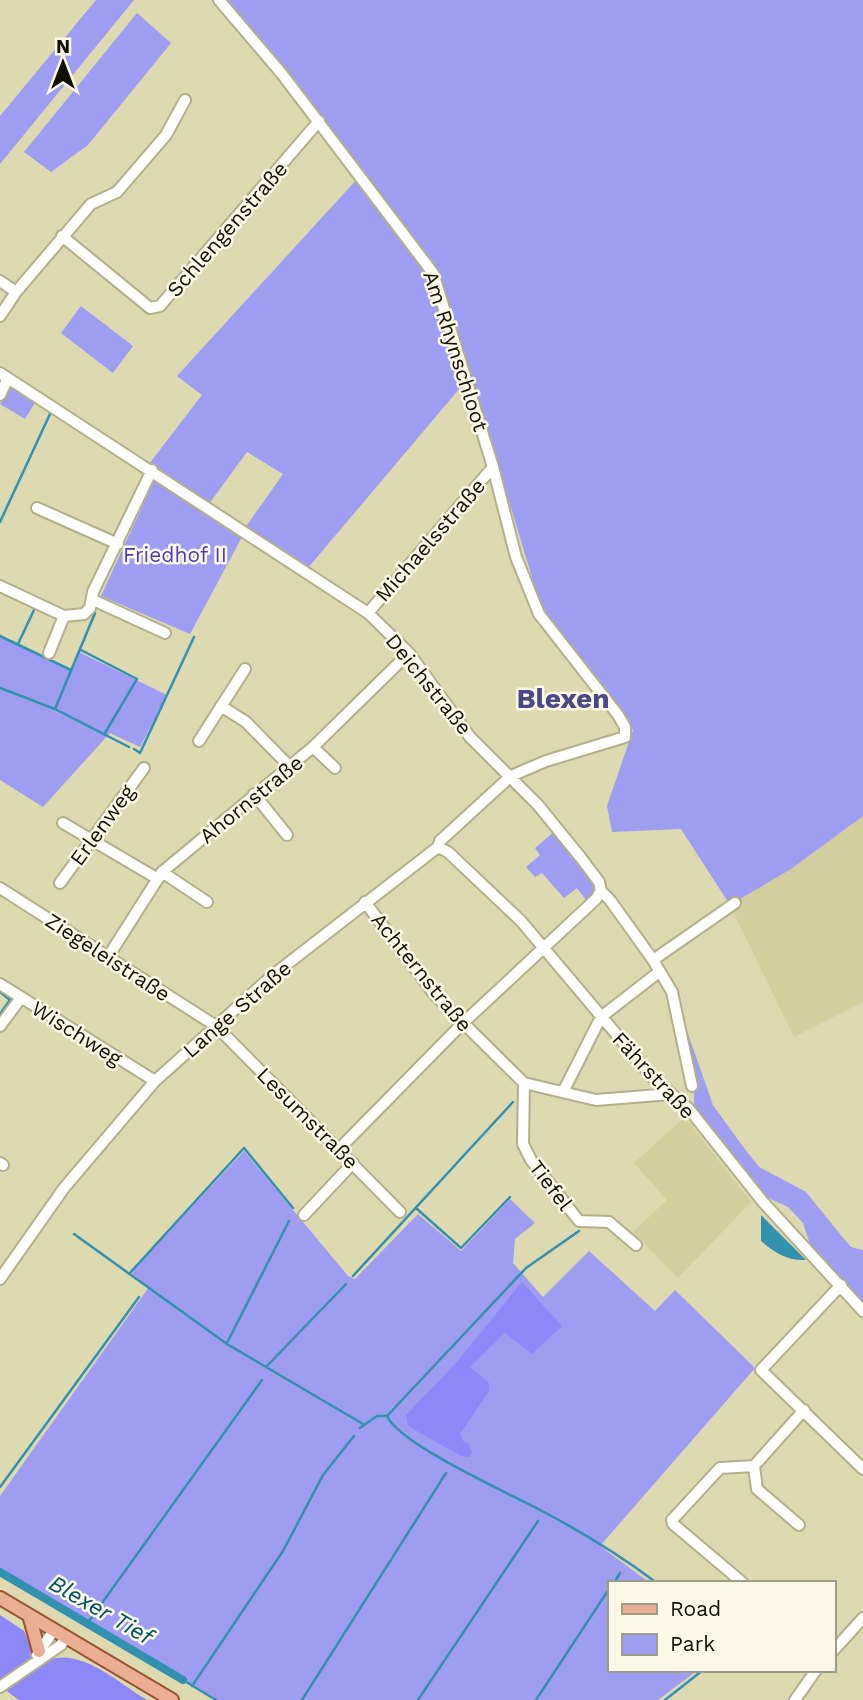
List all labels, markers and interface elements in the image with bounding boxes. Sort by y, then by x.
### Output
north arrow [28,28,98,98]
text: N [56,35,70,58]
street label: Schlengenstraße [161,156,293,302]
street label: Am Rhynschloot [418,267,494,435]
street label: Michaelsstraße [370,473,490,607]
park label: Friedhof II [123,542,227,567]
street label: Deichstraße [381,628,477,740]
district label: Blexen [516,682,610,715]
street label: Ahornstraße [194,750,308,848]
street label: Erlenweg [64,779,140,870]
street label: Ziegeleistraße [41,907,175,1007]
street label: Achternstraße [366,907,478,1037]
street label: Lange Straße [178,955,296,1063]
street label: Wischweg [27,995,128,1071]
street label: Fährstraße [607,1026,701,1124]
street label: Lesumstraße [252,1062,364,1174]
street label: Tiefel [524,1155,578,1216]
water label: Blexer Tief [44,1569,160,1652]
legend [608,1581,835,1672]
text: Road [670,1596,721,1621]
text: Park [670,1631,715,1656]

